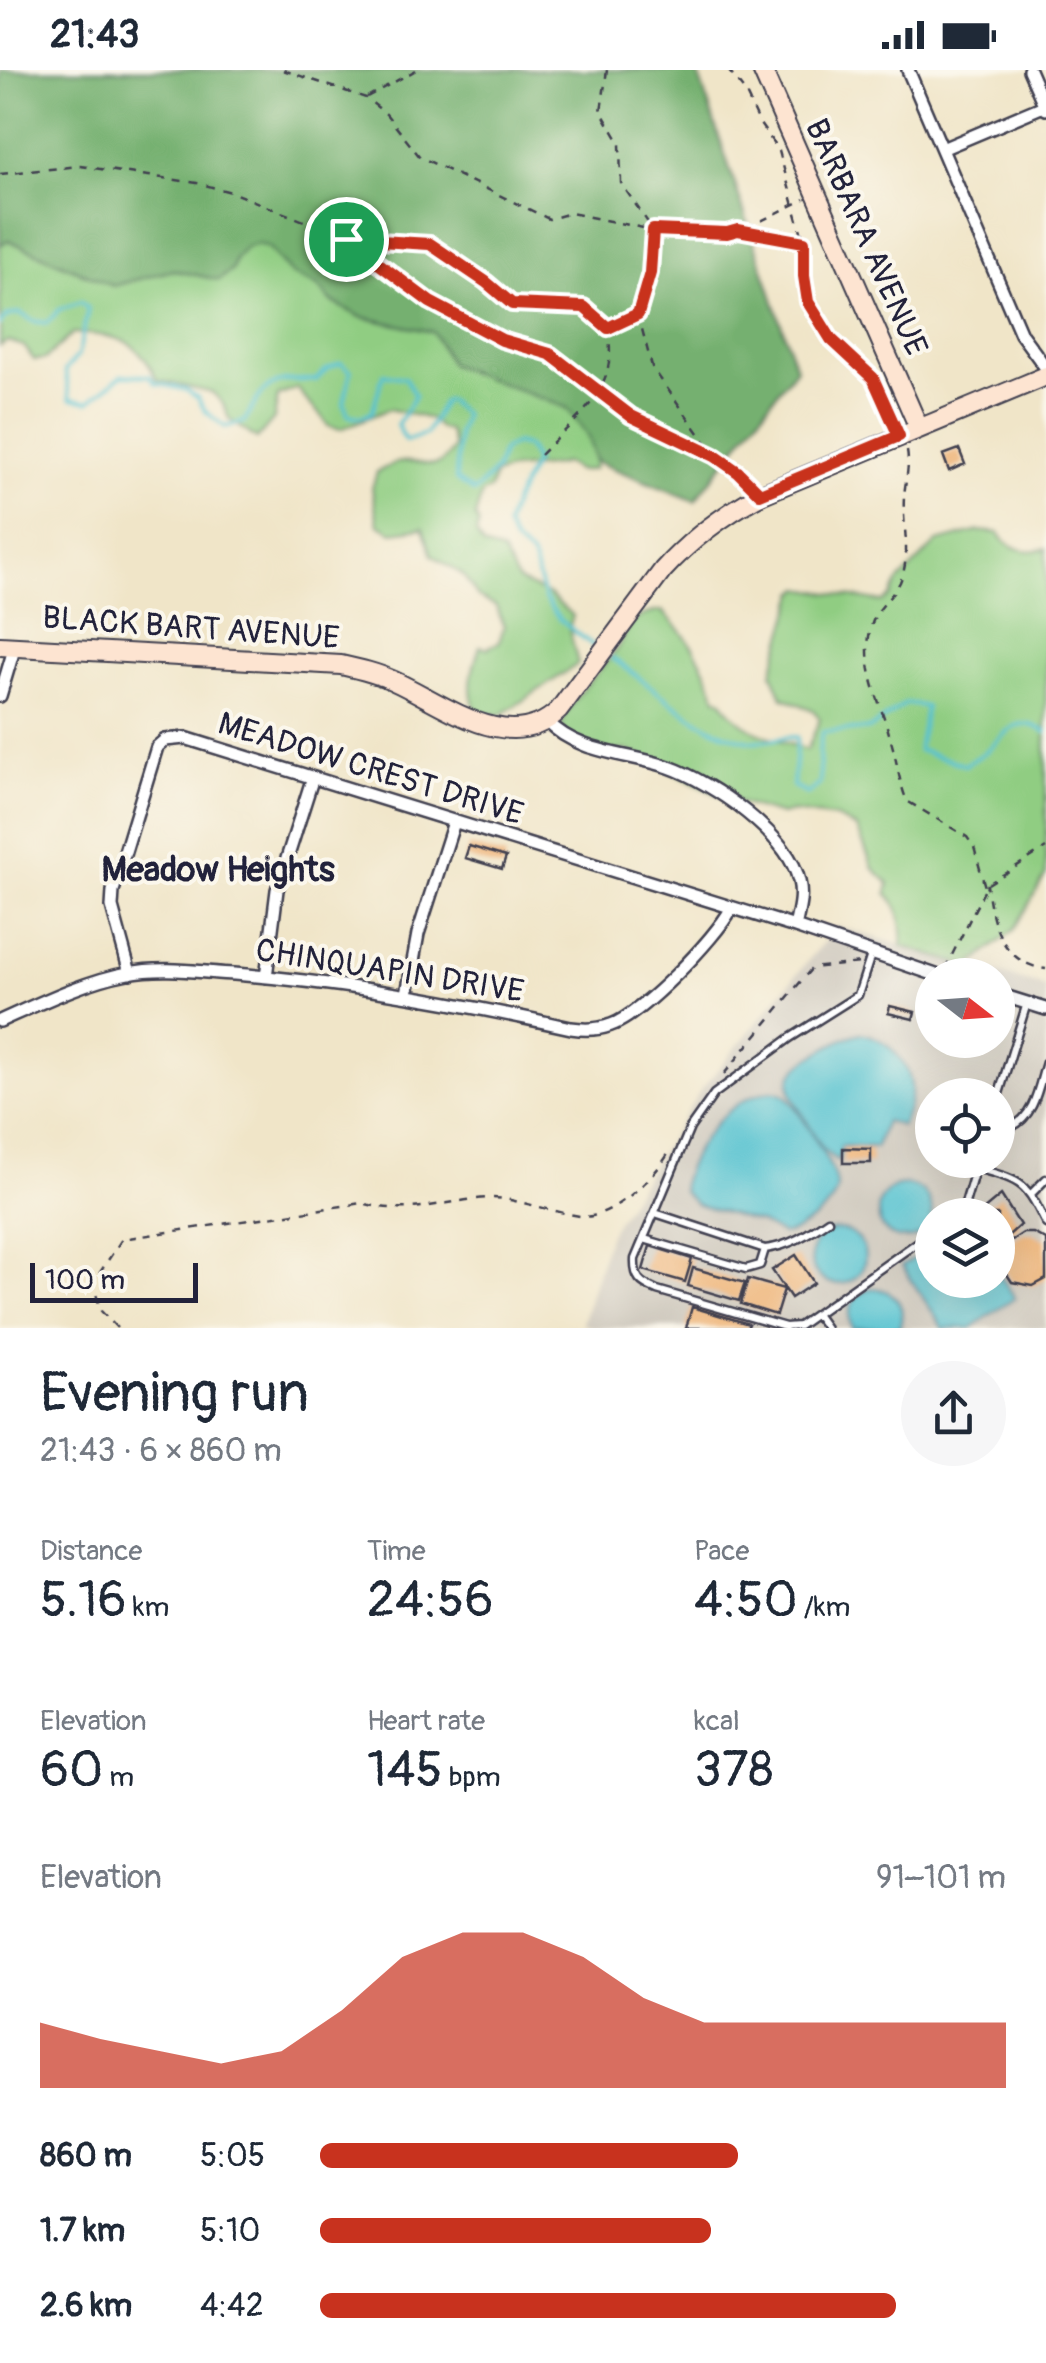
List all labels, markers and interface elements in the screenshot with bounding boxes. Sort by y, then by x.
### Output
text: 21:43 [50,11,140,59]
street label: BARBARA AVENUE [796,113,936,362]
pin [304,197,389,282]
icon: arrive [319,212,374,267]
street label: BLACK BART AVENUE [41,598,341,658]
street label: MEADOW CREST DRIVE [213,704,528,834]
district label: Meadow Heights [101,848,335,892]
street label: CHINQUAPIN DRIVE [253,930,527,1012]
north arrow [915,958,1015,1058]
map controls [915,958,1015,1298]
button: locate [915,1078,1015,1178]
button: layers [915,1198,1015,1298]
scale bar [30,1258,198,1302]
text: 100 m [45,1263,125,1298]
text: Evening run [40,1359,309,1428]
button: share [901,1361,1006,1466]
text: 21:43 · 6 × 860 m [40,1431,282,1471]
text: Distance [40,1534,142,1569]
text: Time [367,1534,426,1569]
text: Pace [694,1534,749,1569]
text: 5.16 [40,1569,127,1632]
text: 24:56 [367,1569,494,1632]
text: 4:50 [694,1569,798,1632]
text: km [127,1590,169,1625]
text: /km [798,1590,850,1625]
text: Elevation [40,1704,147,1739]
text: Heart rate [367,1704,485,1739]
text: kcal [694,1704,740,1739]
text: 60 [40,1739,103,1802]
text: 145 [367,1739,443,1802]
text: 378 [694,1739,774,1802]
text: m [103,1760,134,1795]
text: bpm [443,1760,501,1795]
text: Elevation [40,1858,162,1898]
text: 91–101 m [876,1858,1006,1898]
text: 860 m [40,2136,132,2176]
text: 5:05 [200,2136,265,2176]
text: 1.7 km [40,2211,125,2251]
text: 5:10 [200,2211,260,2251]
text: 2.6 km [40,2286,132,2326]
text: 4:42 [200,2286,264,2326]

